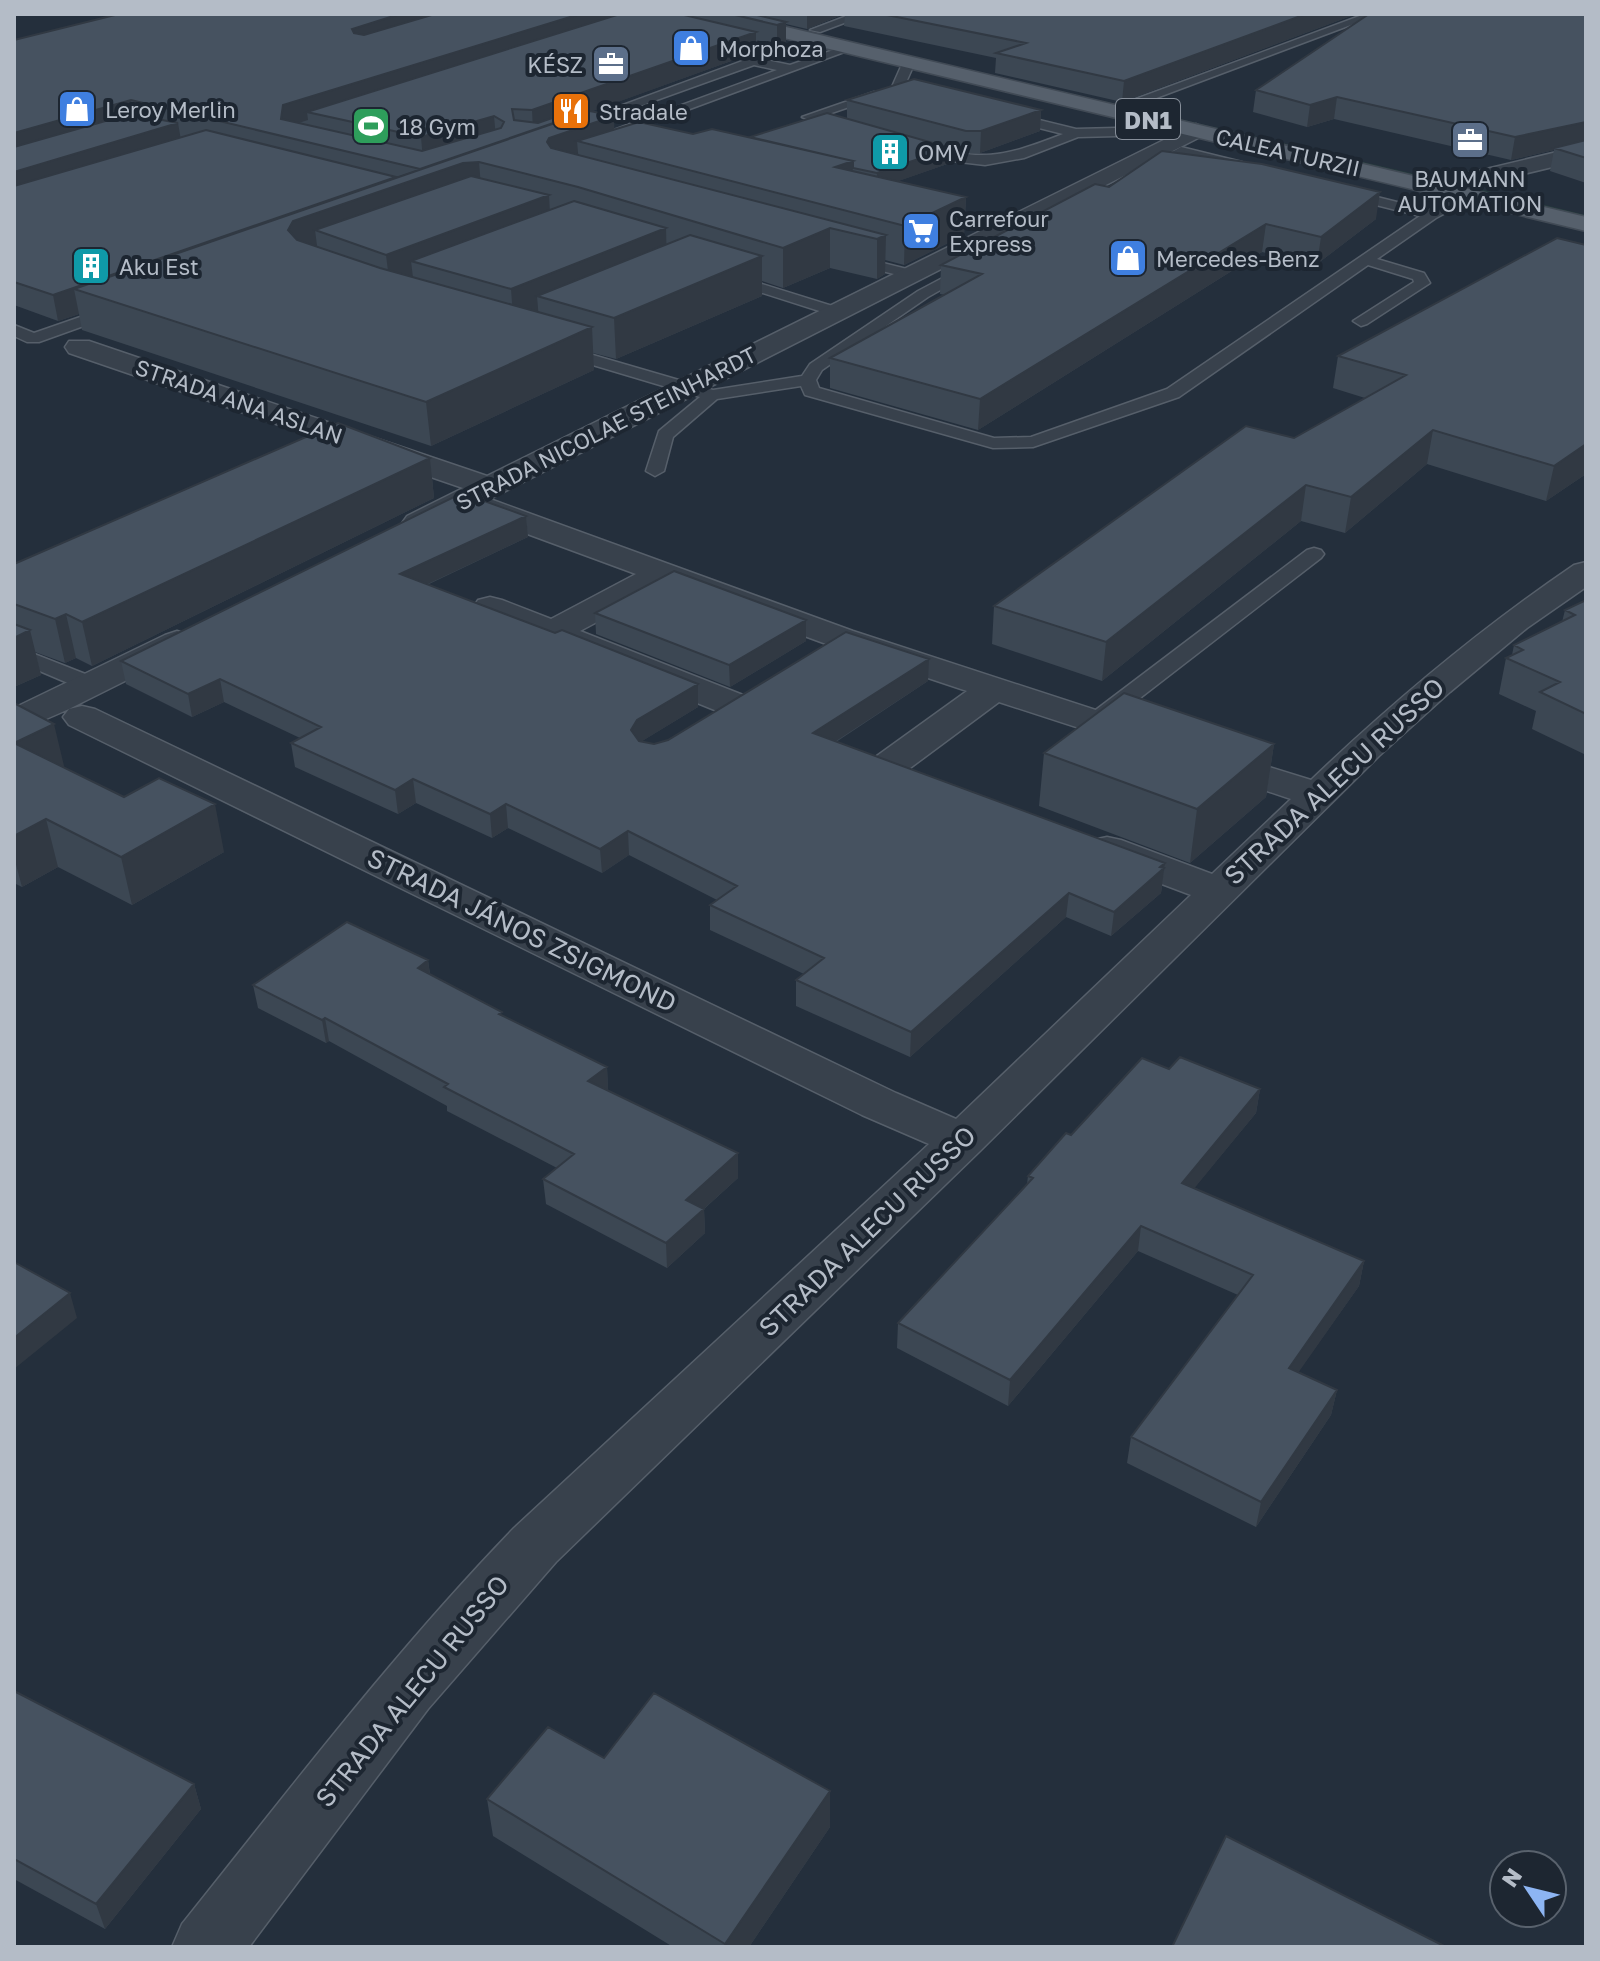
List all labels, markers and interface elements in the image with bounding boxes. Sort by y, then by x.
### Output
shop icon: Morphoza [670,27,712,69]
place label: Morphoza [719,35,824,62]
office icon: KÉSZ [590,43,632,85]
place label: KÉSZ [527,51,583,78]
shop icon: Leroy Merlin [56,88,98,130]
restaurant icon: Stradale [550,90,592,132]
place label: Leroy Merlin [105,96,236,123]
place label: Stradale [599,98,688,125]
road number: DN1 [1116,99,1180,139]
sports icon: 18 Gym [350,105,392,147]
place label: 18 Gym [399,113,476,140]
office icon: BAUMANN AUTOMATION [1449,119,1491,161]
street label: CALEA TURZII [1213,122,1363,182]
building icon: OMV [869,131,911,173]
place label: OMV [918,139,968,166]
place label: BAUMANN AUTOMATION [1397,165,1543,217]
place label: Carrefour Express [949,205,1049,257]
supermarket icon: Carrefour Express [900,210,942,252]
shop icon: Mercedes-Benz [1107,237,1149,279]
building icon: Aku Est [70,245,112,287]
place label: Mercedes-Benz [1156,245,1319,272]
place label: Aku Est [119,253,199,280]
street label: STRADA NICOLAE STEINHARDT [451,340,761,516]
street label: STRADA ANA ASLAN [132,353,346,449]
street label: STRADA ALECU RUSSO [1218,671,1450,891]
street label: STRADA JÁNOS ZSIGMOND [362,842,682,1018]
street label: STRADA ALECU RUSSO [752,1119,982,1343]
street label: STRADA ALECU RUSSO [309,1569,515,1813]
north arrow [1488,1849,1568,1929]
text: N [1495,1863,1527,1892]

